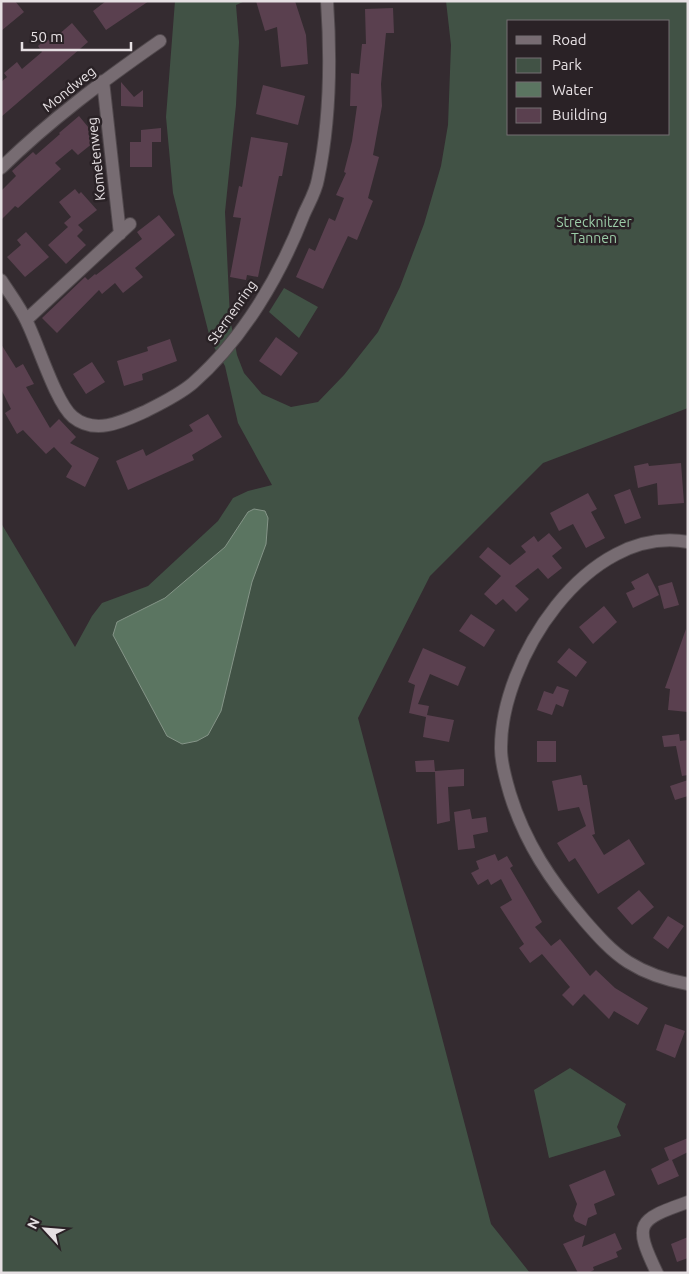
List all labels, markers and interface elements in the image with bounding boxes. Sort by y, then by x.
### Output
scale bar [22,20,131,52]
legend [507,20,669,135]
text: 50 m [30,28,63,45]
text: Road [552,31,587,48]
text: Park [552,56,582,73]
street label: Mondweg [39,63,99,115]
text: Water [552,81,593,98]
text: Building [552,106,607,123]
street label: Kometenweg [84,116,108,202]
park label: Strecknitzer Tannen [556,214,633,246]
street label: Sternenring [204,277,260,347]
north arrow [20,1204,70,1254]
text: N [24,1215,43,1232]

